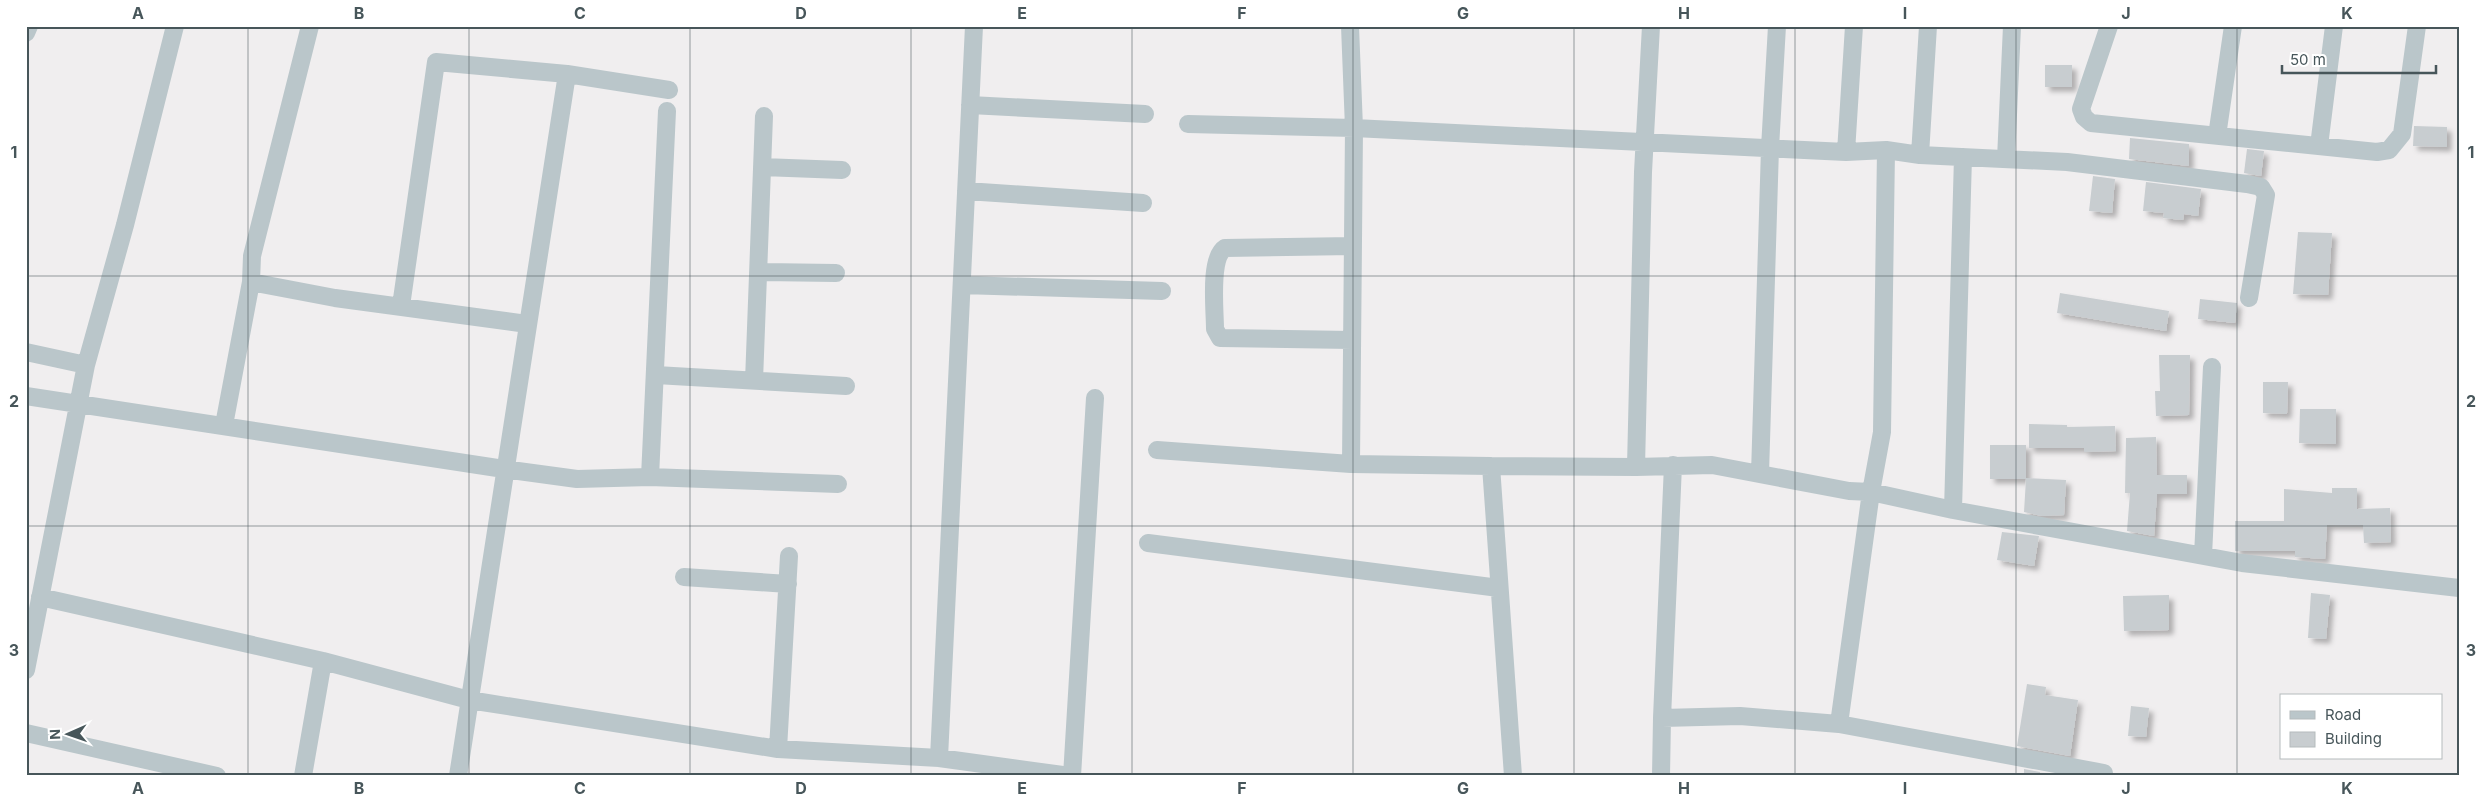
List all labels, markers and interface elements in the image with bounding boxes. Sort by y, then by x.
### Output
text: A [132,3,144,23]
text: B [354,3,364,23]
text: C [574,3,586,23]
text: D [795,3,807,23]
text: E [1017,3,1027,23]
text: F [1237,3,1247,23]
text: G [1457,3,1469,23]
text: H [1678,3,1690,23]
text: I [1903,3,1907,23]
text: J [2121,3,2131,23]
text: K [2341,3,2353,23]
scale bar [2282,42,2436,74]
text: 50 m [2290,50,2326,69]
text: 1 [11,142,17,162]
text: 1 [2468,142,2474,162]
text: 2 [9,391,19,411]
text: 2 [2466,391,2476,411]
text: 3 [9,640,19,660]
text: 3 [2466,640,2476,660]
legend [2280,694,2442,760]
text: Road [2325,705,2361,724]
north arrow [42,710,92,760]
text: N [46,729,63,740]
text: Building [2325,729,2382,748]
text: A [132,778,144,798]
text: B [354,778,364,798]
text: C [574,778,586,798]
text: D [795,778,807,798]
text: E [1017,778,1027,798]
text: F [1237,778,1247,798]
text: G [1457,778,1469,798]
text: H [1678,778,1690,798]
text: I [1903,778,1907,798]
text: J [2121,778,2131,798]
text: K [2341,778,2353,798]

